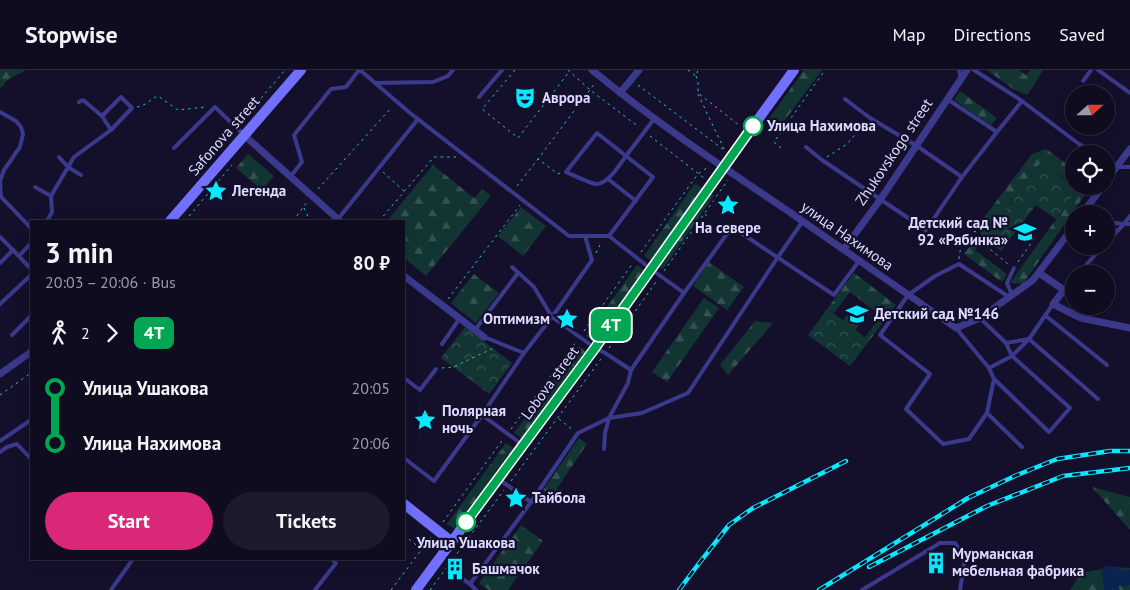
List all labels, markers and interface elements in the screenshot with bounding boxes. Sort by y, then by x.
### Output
text: Stopwise [25,19,118,50]
text: Map [893,23,925,46]
text: Directions [953,23,1031,46]
text: Saved [1059,23,1105,46]
theatre icon: Аврора [512,85,538,111]
north arrow [1065,85,1115,135]
map controls [1065,85,1115,315]
place label: Аврора [542,88,590,107]
street label: Safonova street [184,92,263,179]
street label: Zhukovskogo street [851,95,936,209]
marker: Улица Нахимова [743,116,763,136]
place label: Улица Нахимова [766,116,876,135]
button: locate [1065,145,1115,195]
place icon: Легенда [203,178,229,204]
place label: Легенда [231,181,286,200]
place icon: На севере [715,192,741,218]
street label: улица Нахимова [797,197,897,274]
button: + [1065,205,1115,255]
place label: Детский сад № 92 «Рябинка» [908,213,1008,249]
place label: На севере [695,218,761,237]
school or university icon: Детский сад № 92 «Рябинка» [1012,219,1038,245]
text: 3 min [45,234,113,271]
text: 80 ₽ [353,251,390,275]
button: − [1065,265,1115,315]
text: 20:03 – 20:06 · Bus [45,272,176,292]
school or university icon: Детский сад №146 [844,301,870,327]
place label: Детский сад №146 [874,304,999,323]
place icon: Оптимизм [554,306,580,332]
place label: Оптимизм [483,309,550,328]
line badge: 4Т [588,309,634,341]
text: 4Т [601,313,621,336]
icon: walk [45,319,73,347]
icon: forward [98,319,126,347]
text: 4Т [144,321,164,344]
text: 2 [81,323,90,343]
street label: Lobova street [517,342,583,423]
text: Улица Ушакова [83,376,209,400]
text: 20:05 [352,378,390,398]
place label: Полярная ночь [442,401,506,437]
place icon: Полярная ночь [412,407,438,433]
text: Улица Нахимова [83,431,221,455]
text: 20:06 [352,433,390,453]
place icon: Тайбола [503,485,529,511]
place label: Тайбола [532,488,586,507]
button: Start [45,492,213,550]
button: Tickets [223,492,390,550]
marker: Улица Ушакова [456,512,476,532]
place label: Улица Ушакова [415,533,516,552]
place label: Мурманская мебельная фабрика [952,544,1084,580]
building icon: Мурманская мебельная фабрика [923,550,949,576]
building icon: Башмачок [442,556,468,582]
place label: Башмачок [472,559,540,578]

